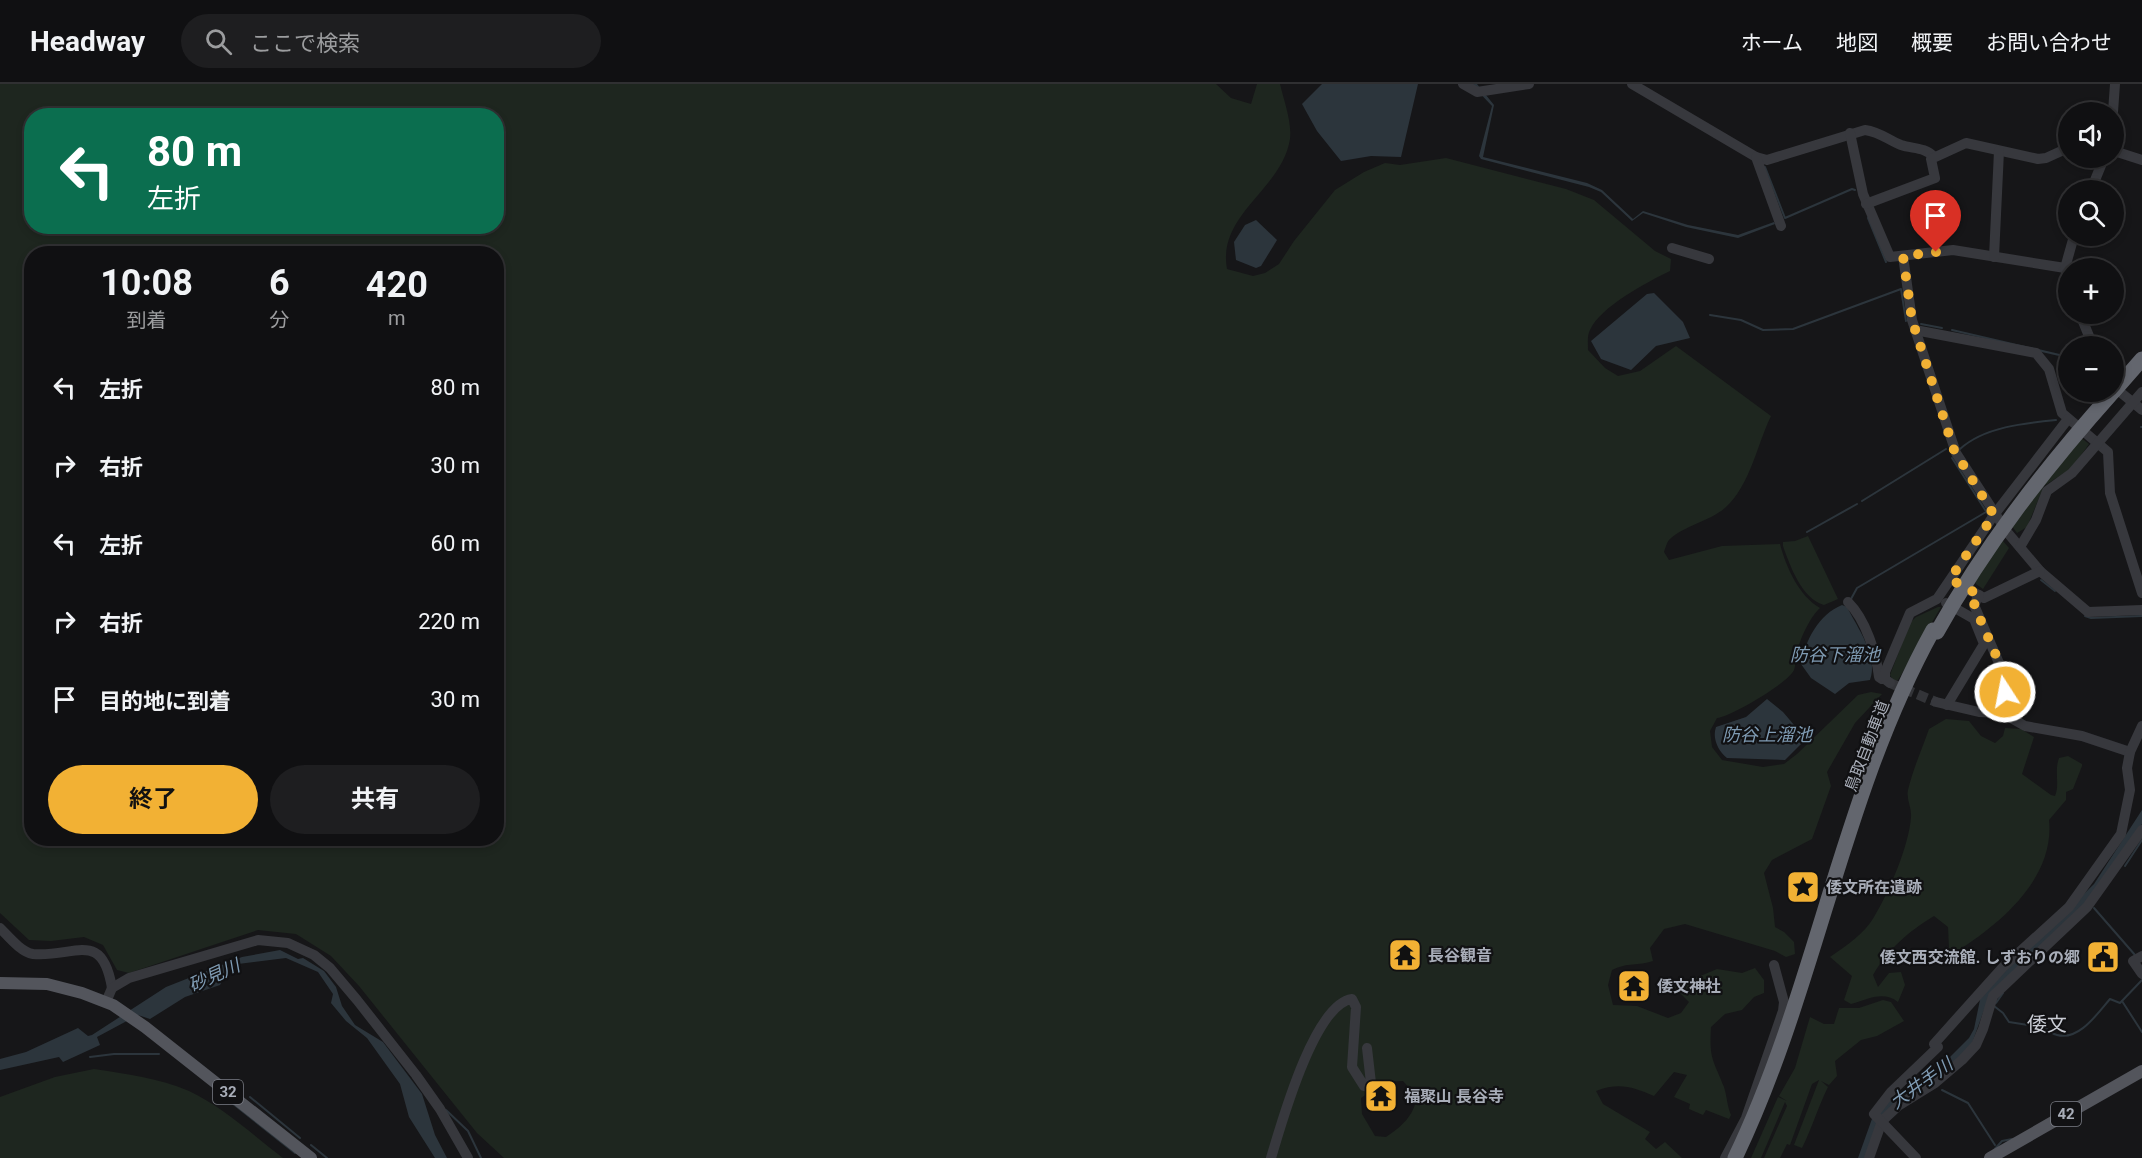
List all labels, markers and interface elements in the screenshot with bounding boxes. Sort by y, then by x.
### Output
search box [181,14,601,68]
text: Headway [30,25,145,58]
icon: search [202,25,235,58]
text: ここで検索 [250,31,360,56]
text: ホーム [1741,31,1803,55]
text: 地図 [1836,31,1878,55]
text: 概要 [1911,31,1953,55]
text: お問い合わせ [1986,31,2112,55]
map controls [2058,102,2124,402]
button: sound [2058,102,2124,168]
text: 80 m [147,127,242,176]
icon: left [48,132,126,210]
button: search [2058,180,2124,246]
text: 左折 [147,183,201,215]
pin [1910,190,1961,252]
icon: arrive [1919,199,1952,232]
button: + [2058,258,2124,324]
text: 10:08 [100,262,193,304]
text: 6 [269,262,290,304]
text: 420 [366,264,428,306]
text: m [388,306,406,330]
text: 到着 [127,308,167,332]
text: 分 [269,308,289,332]
button: − [2058,336,2124,402]
icon: left [48,371,81,404]
text: 80 m [431,375,480,400]
text: 左折 [99,377,143,402]
icon: right [48,449,81,482]
text: 30 m [431,453,480,478]
text: 右折 [99,455,143,480]
icon: left [48,527,81,560]
text: 60 m [431,531,480,556]
text: 左折 [99,533,143,558]
icon: right [48,605,81,638]
text: 220 m [418,609,480,634]
text: 右折 [99,611,143,636]
water label: 防谷下溜池 [1790,644,1882,665]
position arrow [1973,660,2037,724]
icon: arrive [48,683,81,716]
text: 30 m [431,687,480,712]
text: 目的地に到着 [99,689,231,714]
street label: 鳥取自動車道 [1841,698,1893,794]
water label: 防谷上溜池 [1722,724,1814,745]
button: 終了 [48,765,258,834]
button: 共有 [270,765,480,834]
place icon: 倭文所在遺跡 [1785,869,1821,905]
place label: 倭文所在遺跡 [1826,878,1922,897]
temple icon: 長谷観音 [1387,937,1423,973]
public building icon: 倭文西交流館. しずおりの郷 [2085,939,2121,975]
place label: 長谷観音 [1428,946,1492,965]
place label: 倭文西交流館. しずおりの郷 [1880,948,2080,967]
water label: 砂見川 [185,954,245,996]
temple icon: 倭文神社 [1616,968,1652,1004]
place label: 倭文神社 [1657,977,1721,996]
district label: 倭文 [2027,1012,2067,1036]
water label: 大井手川 [1886,1052,1958,1113]
temple icon: 福聚山 長谷寺 [1363,1078,1399,1114]
road number: 32 [213,1080,243,1104]
place label: 福聚山 長谷寺 [1404,1087,1504,1106]
road number: 42 [2051,1102,2081,1126]

